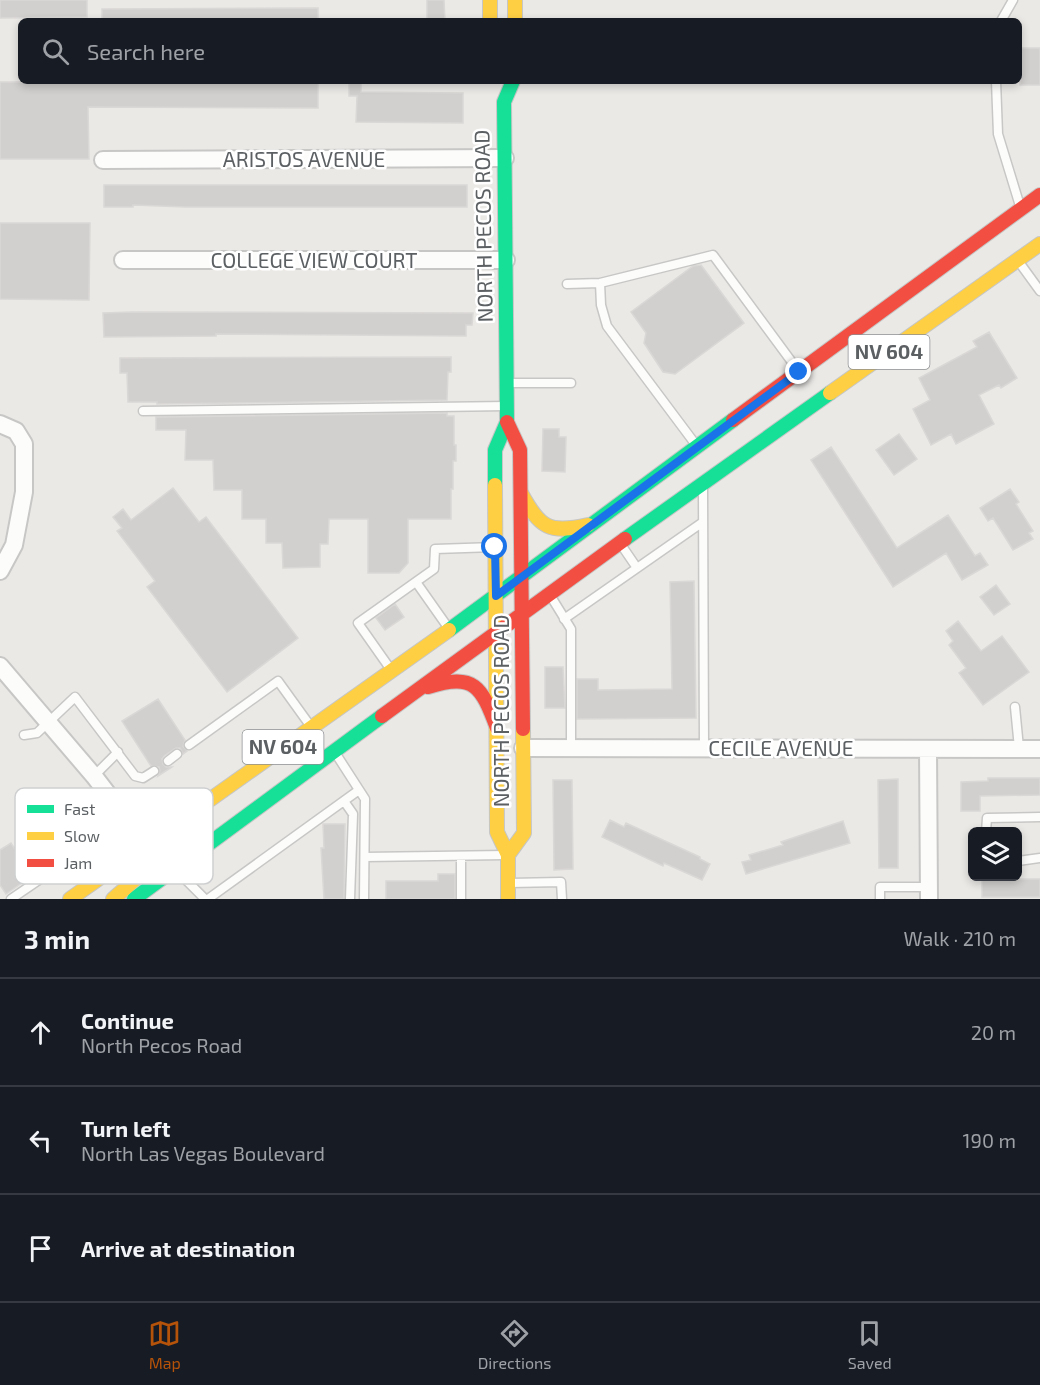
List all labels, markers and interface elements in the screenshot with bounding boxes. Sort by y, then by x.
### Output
search box [18,18,1022,84]
icon: search [39,35,72,68]
text: Search here [87,38,205,64]
street label: NORTH PECOS ROAD [468,129,497,323]
street label: ARISTOS AVENUE [223,146,385,171]
street label: COLLEGE VIEW COURT [210,247,418,272]
road number: NV 604 [848,335,930,369]
route end [785,358,811,384]
route start [481,533,507,559]
street label: NORTH PECOS ROAD [488,615,513,807]
road number: NV 604 [242,730,324,764]
street label: CECILE AVENUE [708,735,854,760]
legend [15,788,213,884]
text: Fast [64,799,95,818]
text: Slow [64,826,100,845]
map controls [968,827,1022,881]
button: layers [968,827,1022,881]
text: Jam [64,853,92,872]
text: 3 min [24,923,90,954]
text: Walk · 210 m [904,926,1016,950]
text: Continue [81,1007,174,1033]
icon: ahead [24,1016,57,1049]
text: 20 m [971,1020,1016,1044]
text: North Pecos Road [81,1033,242,1057]
text: Turn left [81,1115,170,1141]
icon: left [24,1124,57,1157]
text: 190 m [963,1128,1016,1152]
text: North Las Vegas Boulevard [81,1141,325,1165]
icon: arrive [24,1232,57,1265]
text: Arrive at destination [81,1235,295,1261]
tab: Map [148,1317,181,1372]
tab: Directions [478,1317,551,1372]
tab: Saved [848,1317,892,1372]

